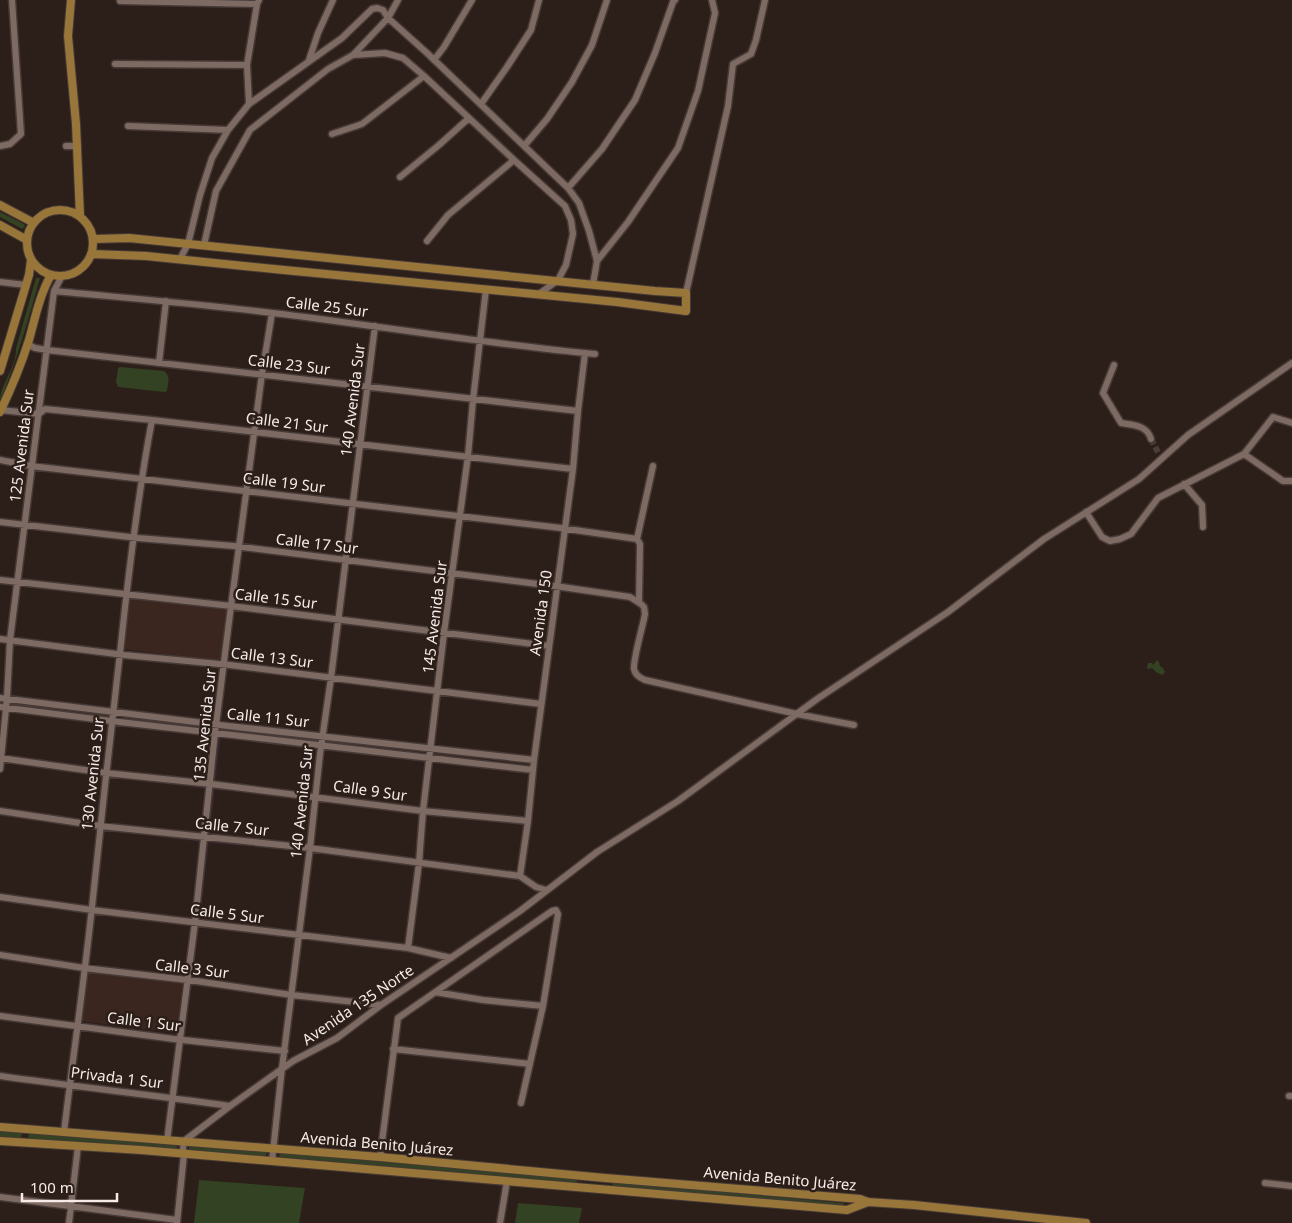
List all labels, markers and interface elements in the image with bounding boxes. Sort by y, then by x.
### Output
street label: Calle 25 Sur [285,291,369,321]
street label: 140 Avenida Sur [335,342,369,458]
street label: Calle 23 Sur [247,349,331,379]
street label: 125 Avenida Sur [4,388,38,504]
street label: Calle 21 Sur [245,407,329,437]
street label: Calle 19 Sur [242,467,326,497]
street label: Calle 17 Sur [275,528,359,558]
street label: 145 Avenida Sur [417,559,451,675]
street label: Avenida 150 [524,569,556,657]
street label: Calle 15 Sur [234,583,318,613]
street label: Calle 13 Sur [230,642,314,672]
street label: 135 Avenida Sur [188,667,220,782]
street label: Calle 11 Sur [226,703,310,731]
street label: 130 Avenida Sur [76,716,108,831]
street label: 140 Avenida Sur [285,744,317,859]
street label: Calle 9 Sur [332,775,408,805]
street label: Calle 7 Sur [194,812,270,840]
street label: Calle 5 Sur [189,899,265,927]
street label: Calle 3 Sur [154,954,230,982]
street label: Avenida 135 Norte [298,959,417,1049]
street label: Calle 1 Sur [106,1007,182,1035]
street label: Privada 1 Sur [70,1061,164,1093]
street label: Avenida Benito Juárez [300,1126,454,1160]
street label: Avenida Benito Juárez [703,1161,857,1195]
scale bar [22,1170,118,1202]
text: 100 m [30,1177,74,1197]

